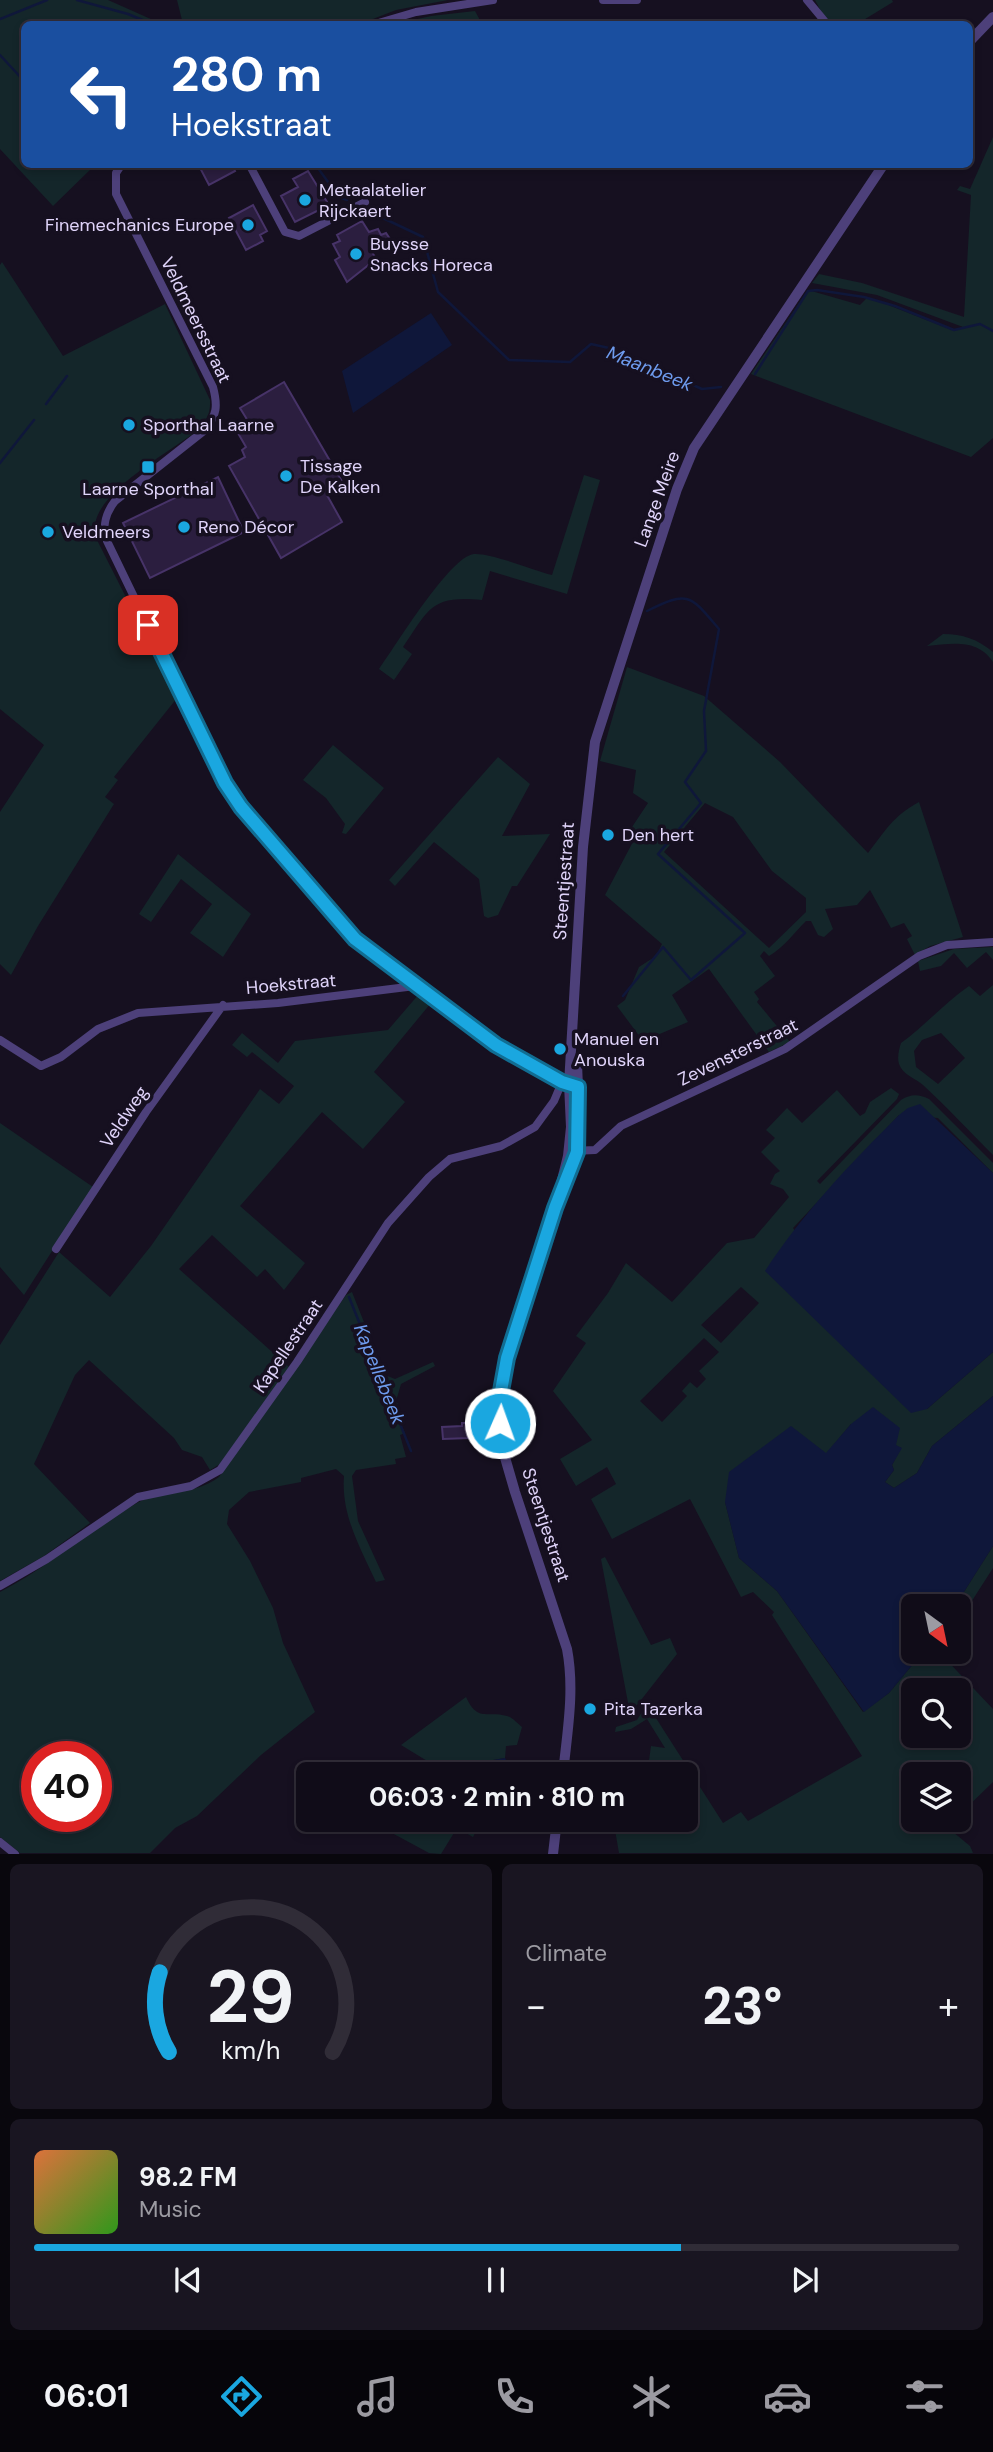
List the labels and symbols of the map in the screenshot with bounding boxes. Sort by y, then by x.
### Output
place label: Metaalatelier Rijckaert [319,178,427,223]
marker: Metaalatelier Rijckaert [297,192,313,208]
place label: Finemechanics Europe [45,213,234,237]
marker: Finemechanics Europe [240,217,256,233]
place label: Buysse Snacks Horeca [370,232,493,277]
marker: Buysse Snacks Horeca [348,246,364,262]
street label: Veldmeersstraat [155,253,237,387]
water label: Maanbeek [603,340,697,397]
place label: Sporthal Laarne [143,413,274,437]
marker: Sporthal Laarne [121,417,137,433]
street label: Lange Meire [629,448,685,550]
place label: Tissage De Kalken [300,454,380,499]
marker: Laarne Sporthal [140,459,156,475]
marker: Tissage De Kalken [278,468,294,484]
place label: Laarne Sporthal [82,477,214,501]
place label: Reno Décor [198,515,295,539]
marker: Reno Décor [176,519,192,535]
place label: Veldmeers [62,520,151,544]
marker: Veldmeers [40,524,56,540]
pin [118,595,178,655]
street label: Steentjestraat [548,821,580,941]
place label: Den hert [622,823,694,847]
marker: Den hert [600,827,616,843]
street label: Hoekstraat [245,968,337,1000]
street label: Zevensterstraat [674,1013,802,1091]
place label: Manuel en Anouska [574,1027,659,1072]
marker: Manuel en Anouska [552,1041,568,1057]
street label: Veldweg [94,1081,154,1153]
street label: Kapellestraat [248,1294,328,1398]
water label: Kapellebeek [348,1320,411,1428]
position arrow [463,1386,537,1460]
street label: Steentjestraat [516,1465,576,1585]
north arrow [901,1594,971,1664]
place label: Pita Tazerka [604,1697,703,1721]
marker: Pita Tazerka [582,1701,598,1717]
speed limit sign: 40 [21,1741,112,1832]

